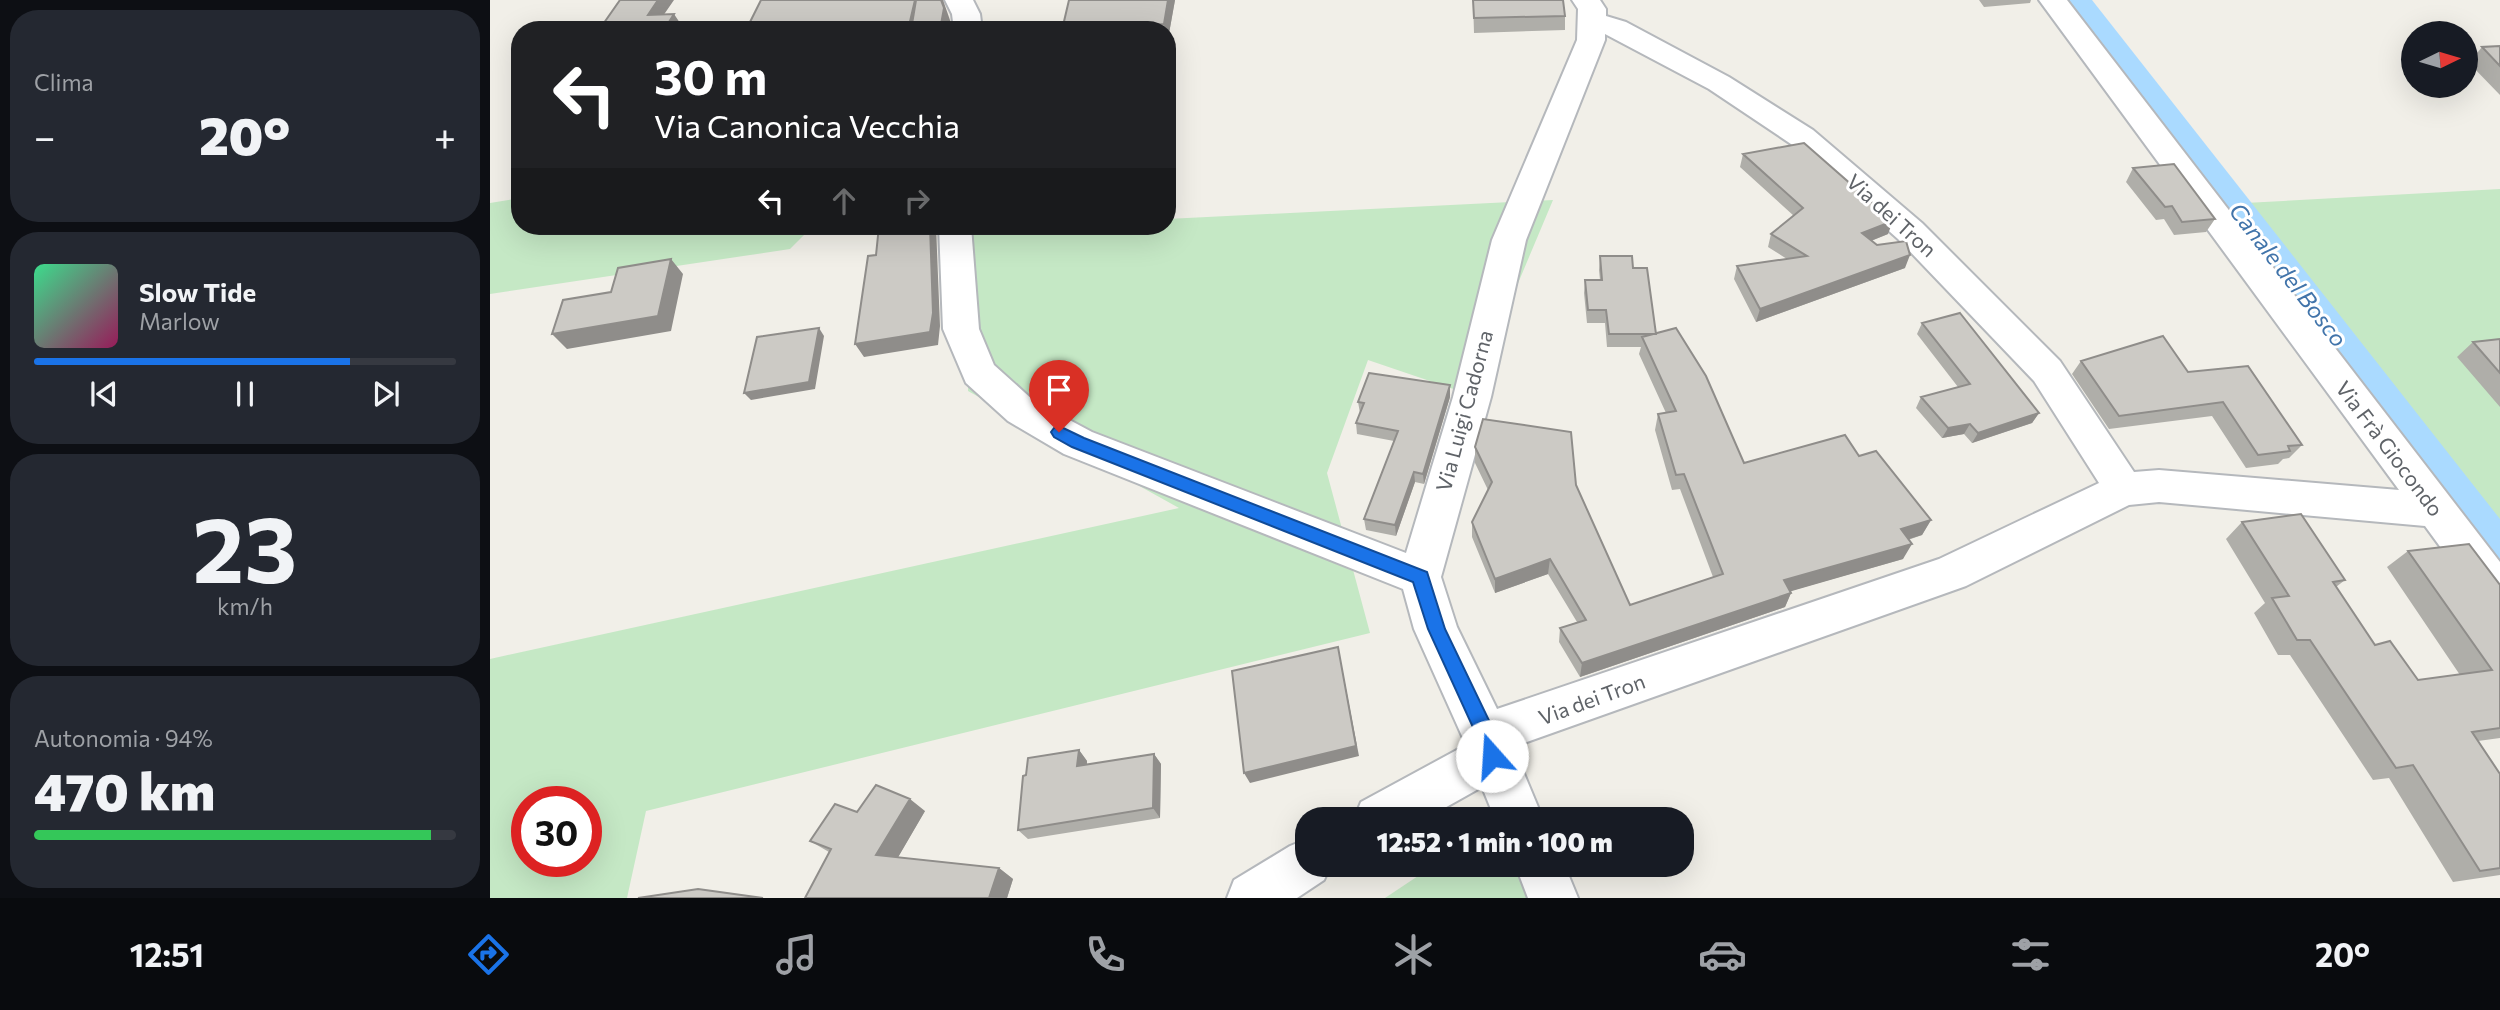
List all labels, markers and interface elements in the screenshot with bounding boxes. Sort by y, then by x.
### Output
north arrow [2401,21,2478,98]
map controls [2401,21,2478,98]
text: 30 m [654,45,767,105]
icon: left [539,49,630,140]
text: Clima [34,68,94,96]
text: 20° [199,102,290,166]
text: Via Canonica Vecchia [654,105,960,145]
text: − [34,112,56,159]
text: + [434,112,456,159]
street label: Via dei Tron [1842,168,1942,262]
icon: left [752,182,790,220]
icon: ahead [825,182,863,220]
icon: right [898,182,936,220]
water label: Canale del Bosco [2224,197,2354,352]
text: Slow Tide [139,276,256,307]
text: Marlow [139,307,220,335]
street label: Via Luigi Cadorna [1430,327,1497,494]
pin [1029,360,1089,432]
icon: arrive [1040,371,1078,409]
icon: previous [85,375,123,413]
icon: pause [226,375,264,413]
icon: next [367,375,405,413]
street label: Via Frà Giocondo [2331,376,2449,521]
text: 23 [193,490,297,602]
text: km/h [217,592,273,620]
street label: Via dei Tron [1535,668,1648,729]
position arrow [1455,719,1529,793]
text: Autonomia · 94% [34,724,213,752]
text: 470 km [34,758,215,822]
speed limit sign: 30 [511,786,602,877]
text: 12:52 · 1 min · 100 m [1376,826,1613,857]
icon: directions [464,930,513,979]
icon: music [772,930,821,979]
icon: phone [1081,930,1130,979]
icon: climate [1389,930,1438,979]
icon: car [1698,930,1747,979]
icon: filters [2006,930,2055,979]
text: 12:51 [130,934,204,974]
text: 20° [2315,934,2370,974]

